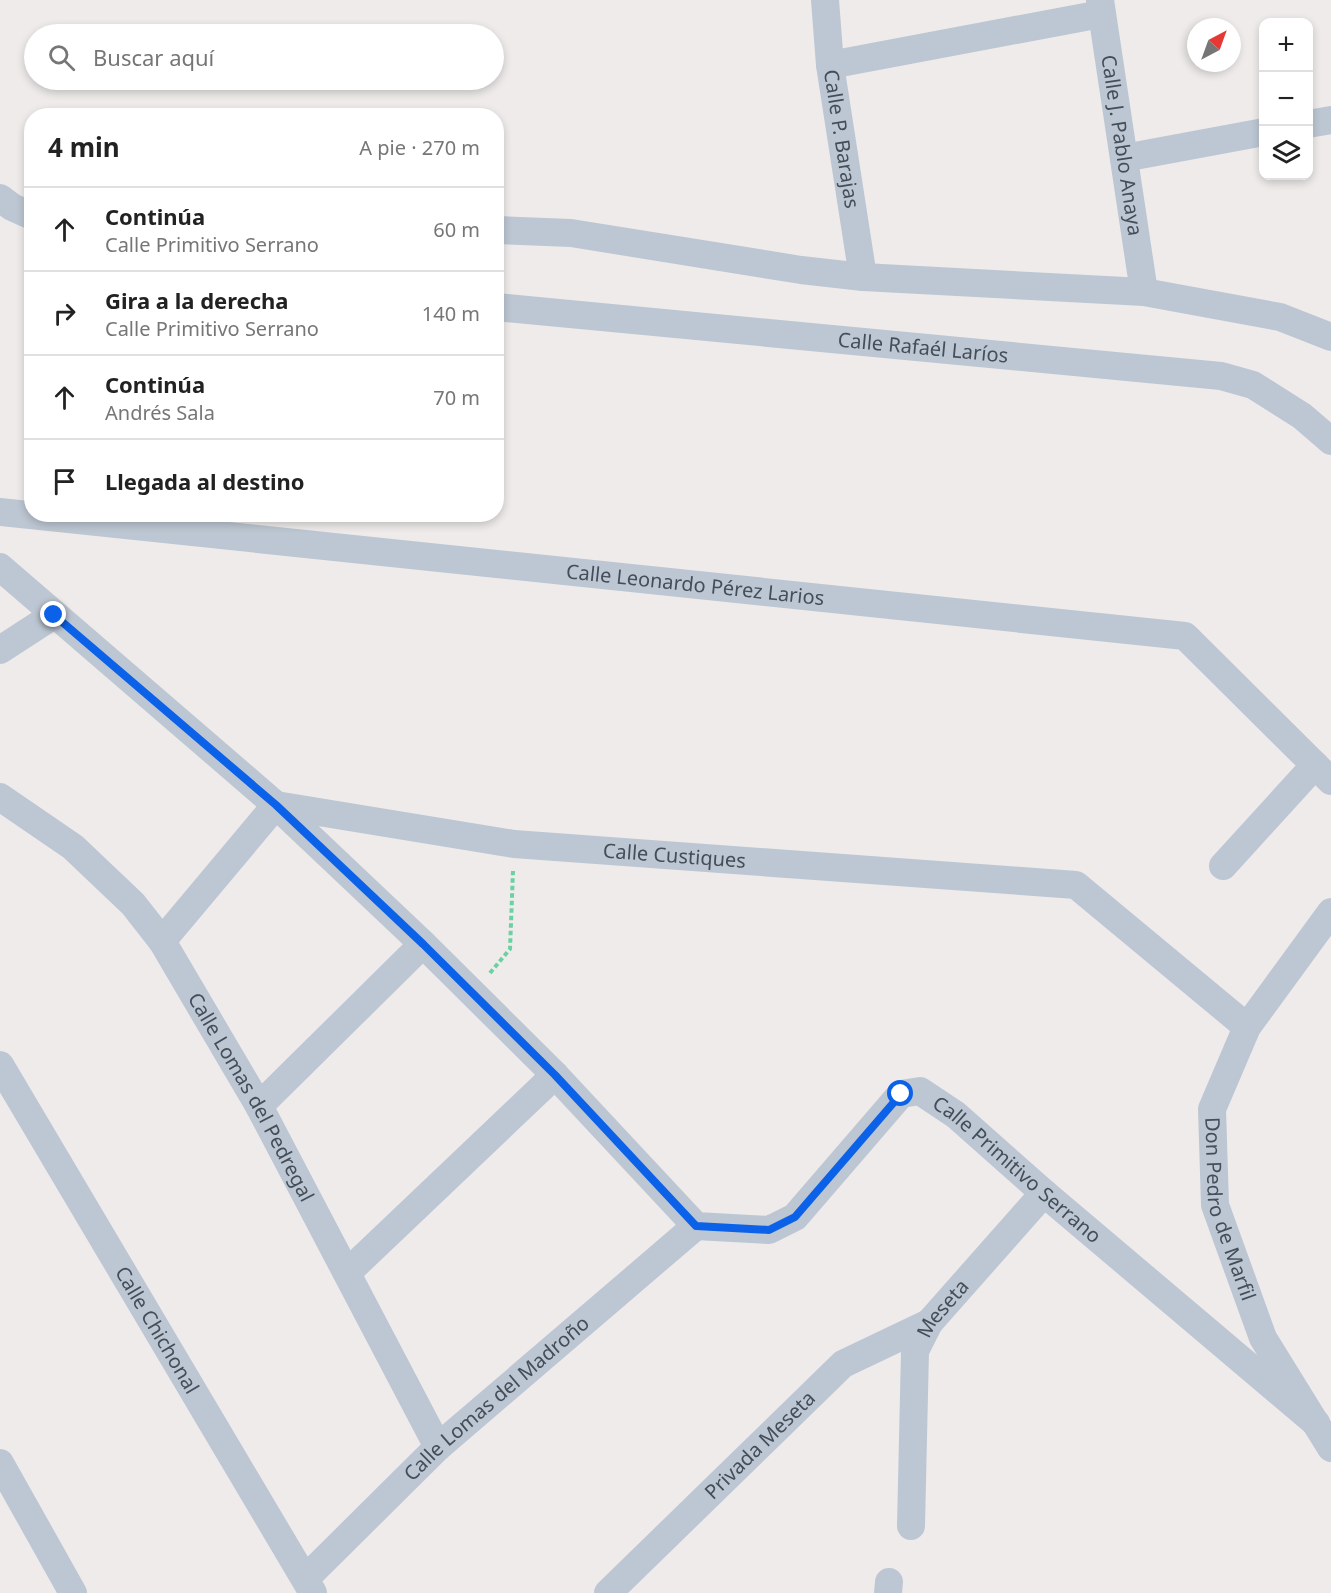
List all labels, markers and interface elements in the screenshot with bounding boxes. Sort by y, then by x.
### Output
north arrow [1187,18,1241,72]
map controls [1259,18,1313,180]
button: + [1259,18,1313,72]
search box [24,24,504,90]
icon: search [45,41,78,74]
text: Buscar aquí [93,42,214,72]
street label: Calle J. Pablo Anaya [1095,53,1149,238]
street label: Calle P. Barajas [818,68,866,210]
button: − [1259,72,1313,126]
button: layers [1259,126,1313,180]
text: 4 min [48,129,120,165]
text: A pie · 270 m [359,134,480,161]
text: Continúa [105,201,205,231]
icon: ahead [48,213,81,246]
text: 60 m [433,216,480,243]
text: Calle Primitivo Serrano [105,231,319,258]
text: Gira a la derecha [105,285,289,315]
icon: right [48,297,81,330]
text: 140 m [422,300,480,327]
text: Calle Primitivo Serrano [105,315,319,342]
street label: Calle Rafaél Laríos [837,326,1010,369]
text: Continúa [105,369,205,399]
icon: ahead [48,381,81,414]
text: 70 m [433,384,480,411]
text: Andrés Sala [105,399,215,426]
icon: arrive [48,465,81,498]
text: Llegada al destino [105,466,305,496]
street label: Calle Leonardo Pérez Larios [565,557,826,611]
route end [40,601,66,627]
street label: Calle Custiques [602,837,747,874]
street label: Calle Lomas del Pedregal [182,987,321,1206]
route start [887,1080,913,1106]
street label: Calle Primitivo Serrano [928,1089,1107,1249]
street label: Don Pedro de Marfil [1199,1117,1262,1304]
street label: Calle Chichonal [109,1261,206,1398]
street label: Meseta [910,1273,975,1342]
street label: Calle Lomas del Madroño [398,1309,595,1487]
street label: Privada Meseta [698,1385,821,1505]

